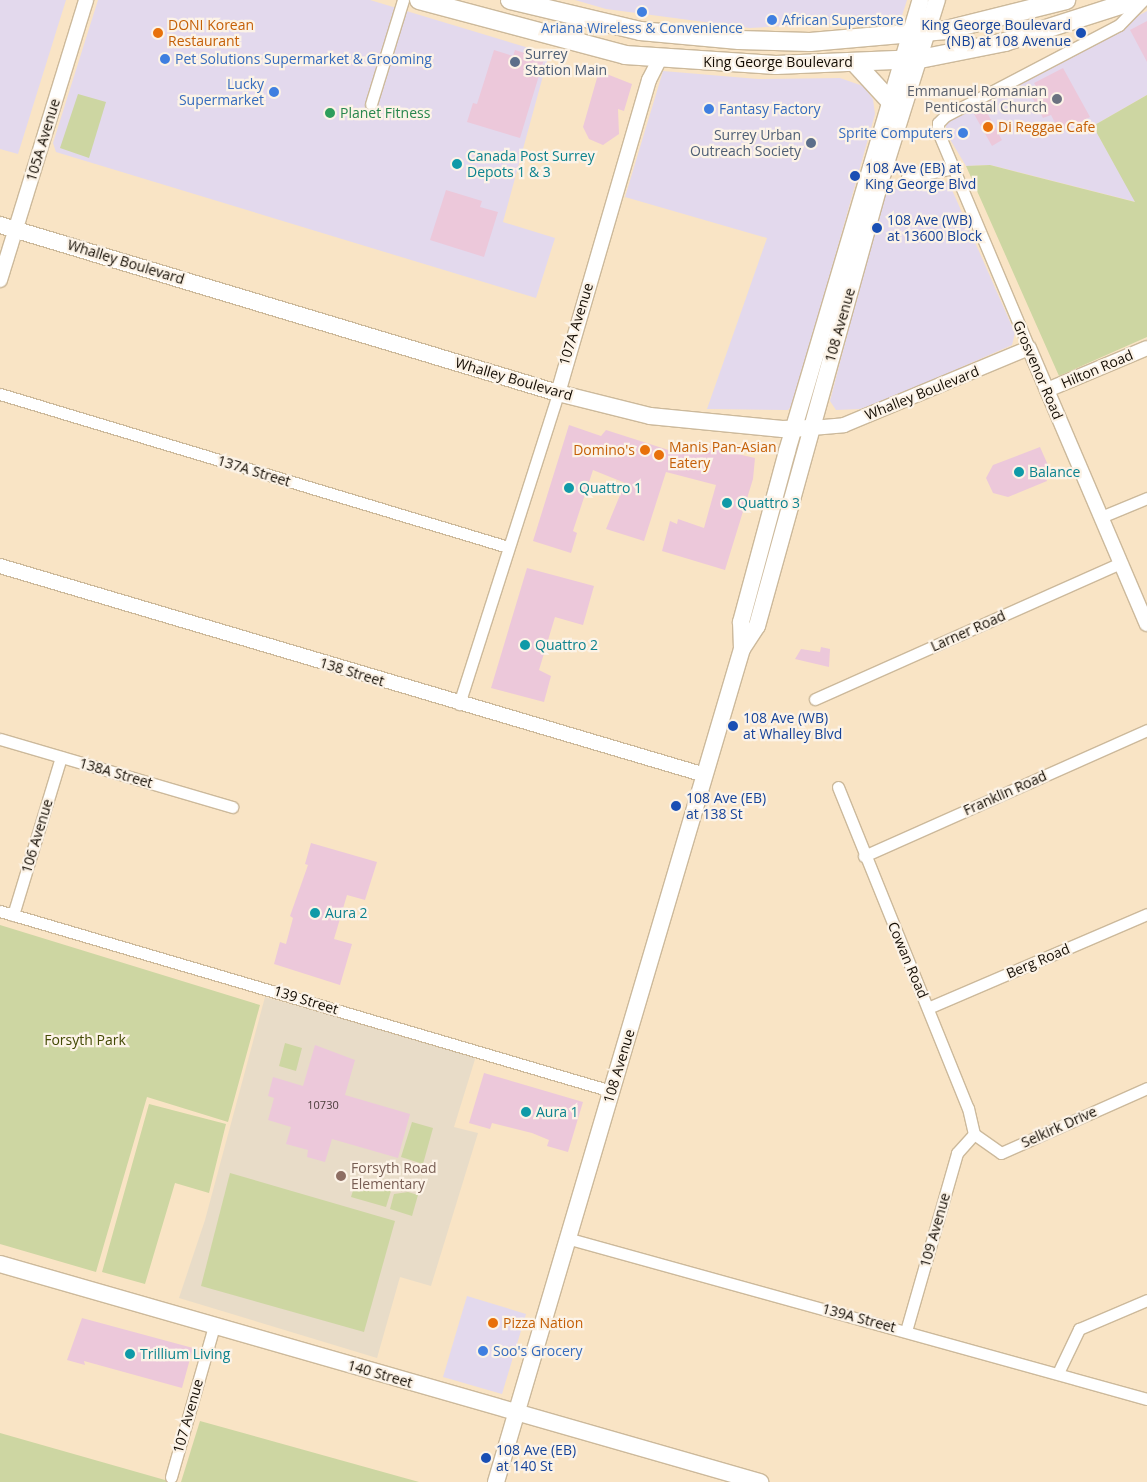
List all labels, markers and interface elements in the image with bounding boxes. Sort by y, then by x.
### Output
marker: Ariana Wireless & Convenience [636,6,648,18]
place label: African Superstore [782,12,904,28]
marker: African Superstore [766,14,778,26]
place label: DONI Korean Restaurant [168,17,254,49]
place label: King George Boulevard (NB) at 108 Avenue [921,17,1071,49]
place label: Ariana Wireless & Convenience [541,20,743,36]
marker: DONI Korean Restaurant [152,27,164,39]
marker: King George Boulevard (NB) at 108 Avenue [1075,27,1087,39]
place label: Surrey Station Main [525,46,607,78]
place label: Pet Solutions Supermarket & Grooming [175,51,432,67]
marker: Pet Solutions Supermarket & Grooming [159,53,171,65]
street label: King George Boulevard [703,54,853,70]
marker: Surrey Station Main [509,56,521,68]
place label: Lucky Supermarket [179,76,264,108]
place label: Emmanuel Romanian Penticostal Church [907,83,1047,115]
marker: Lucky Supermarket [268,86,280,98]
marker: Emmanuel Romanian Penticostal Church [1051,93,1063,105]
street label: 105A Avenue [23,97,63,183]
place label: Fantasy Factory [719,101,821,117]
marker: Fantasy Factory [703,103,715,115]
place label: Planet Fitness [340,105,430,121]
marker: Planet Fitness [324,107,336,119]
place label: Di Reggae Cafe [998,119,1095,135]
marker: Di Reggae Cafe [982,121,994,133]
place label: Sprite Computers [838,125,953,141]
place label: Surrey Urban Outreach Society [690,127,801,160]
marker: Sprite Computers [957,127,969,139]
marker: Surrey Urban Outreach Society [805,137,817,149]
place label: Canada Post Surrey Depots 1 & 3 [467,148,595,180]
marker: Canada Post Surrey Depots 1 & 3 [451,158,463,170]
place label: 108 Ave (EB) at King George Blvd [865,160,976,192]
marker: 108 Ave (EB) at King George Blvd [849,170,861,182]
place label: 108 Ave (WB) at 13600 Block [887,212,982,244]
marker: 108 Ave (WB) at 13600 Block [871,222,883,234]
street label: Whalley Boulevard [66,236,186,288]
street label: 107A Avenue [556,281,596,367]
street label: 108 Avenue [821,286,859,364]
street label: Grosvenor Road [1010,318,1066,422]
street label: Hilton Road [1059,346,1135,392]
street label: Whalley Boulevard [453,354,575,404]
street label: Whalley Boulevard [863,362,981,424]
place label: Manis Pan-Asian Eatery [669,439,777,472]
place label: Domino's [573,442,635,458]
marker: Domino's [639,444,651,456]
marker: Manis Pan-Asian Eatery [653,449,665,461]
street label: 137A Street [215,452,293,490]
place label: Balance [1029,464,1080,480]
marker: Balance [1013,466,1025,478]
place label: Quattro 1 [579,480,642,496]
marker: Quattro 1 [563,482,575,494]
place label: Quattro 3 [737,495,800,511]
marker: Quattro 3 [721,497,733,509]
street label: Larner Road [928,607,1008,655]
place label: Quattro 2 [535,637,598,653]
marker: Quattro 2 [519,639,531,651]
street label: 138 Street [318,654,386,690]
place label: 108 Ave (WB) at Whalley Blvd [743,710,842,742]
marker: 108 Ave (WB) at Whalley Blvd [727,720,739,732]
street label: 138A Street [77,755,155,791]
street label: Franklin Road [961,767,1049,819]
place label: 108 Ave (EB) at 138 St [686,790,766,822]
street label: 106 Avenue [18,797,56,875]
marker: 108 Ave (EB) at 138 St [670,800,682,812]
place label: Aura 2 [325,905,368,921]
marker: Aura 2 [309,907,321,919]
street label: Cowan Road [884,919,932,1001]
street label: Berg Road [1004,940,1072,982]
street label: 139 Street [272,982,340,1018]
street label: 108 Avenue [600,1027,638,1105]
park label: Forsyth Park [44,1032,126,1048]
house number: 10730 [307,1098,339,1112]
street label: Selkirk Drive [1019,1103,1099,1151]
place label: Aura 1 [536,1104,579,1120]
marker: Aura 1 [520,1106,532,1118]
place label: Forsyth Road Elementary [351,1160,437,1192]
marker: Forsyth Road Elementary [335,1170,347,1182]
street label: 109 Avenue [916,1191,954,1269]
street label: 139A Street [820,1300,898,1336]
place label: Pizza Nation [503,1315,583,1331]
marker: Pizza Nation [487,1317,499,1329]
place label: Soo's Grocery [493,1343,583,1359]
marker: Soo's Grocery [477,1345,489,1357]
place label: Trillium Living [140,1346,230,1362]
marker: Trillium Living [124,1348,136,1360]
street label: 140 Street [346,1357,414,1391]
street label: 107 Avenue [169,1377,207,1455]
place label: 108 Ave (EB) at 140 St [496,1442,576,1474]
marker: 108 Ave (EB) at 140 St [480,1452,492,1464]

